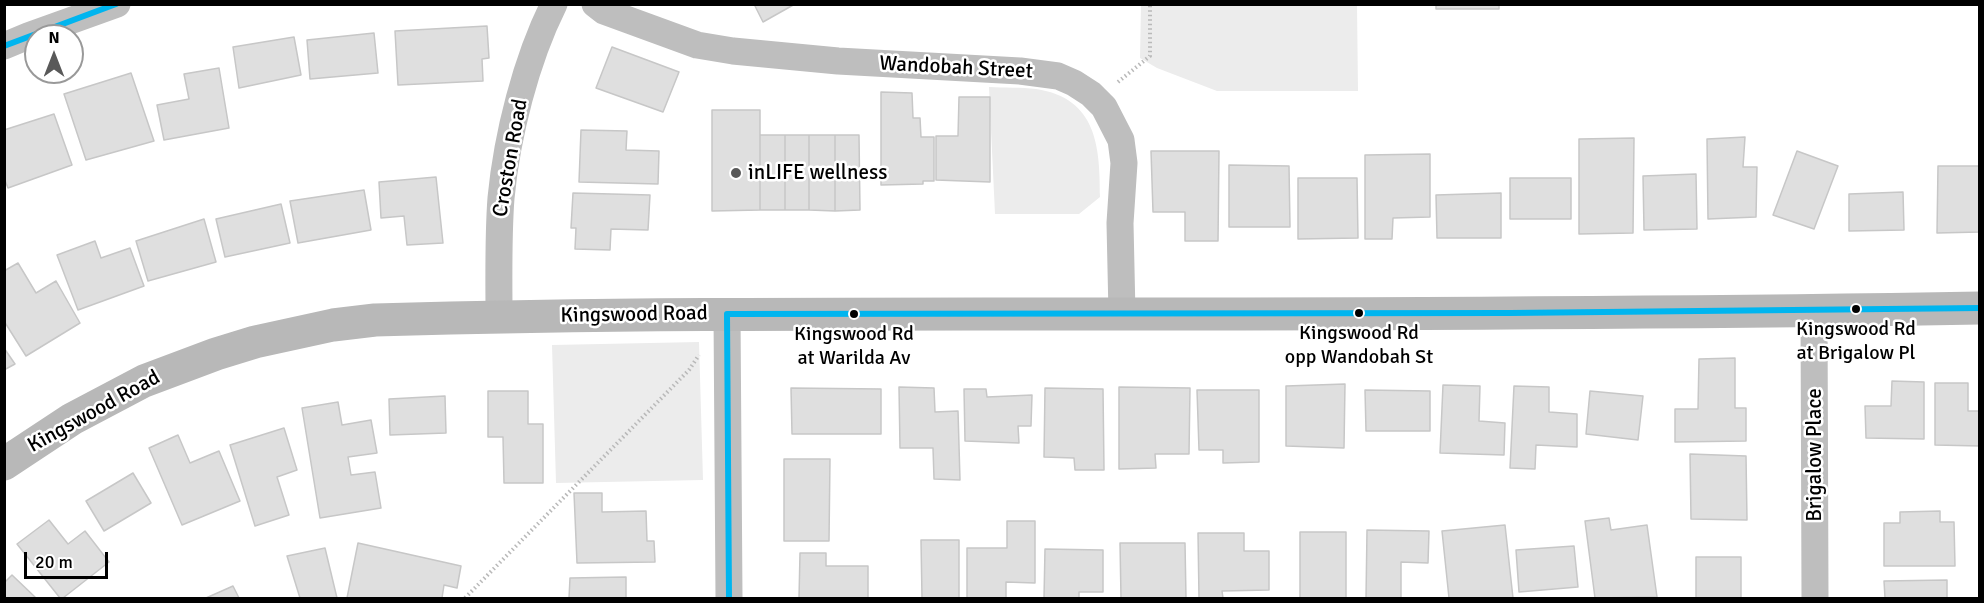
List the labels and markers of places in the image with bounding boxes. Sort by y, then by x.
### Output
place label: inLIFE wellness [748,160,887,186]
marker: inLIFE wellness [729,166,743,180]
marker: Kingswood Rd at Brigalow Pl [1850,303,1862,315]
marker: Kingswood Rd opp Wandobah St [1353,307,1365,319]
marker: Kingswood Rd at Warilda Av [848,308,860,320]
place label: Kingswood Rd at Brigalow Pl [1796,318,1916,365]
place label: Kingswood Rd opp Wandobah St [1285,322,1433,369]
place label: Kingswood Rd at Warilda Av [794,323,914,370]

